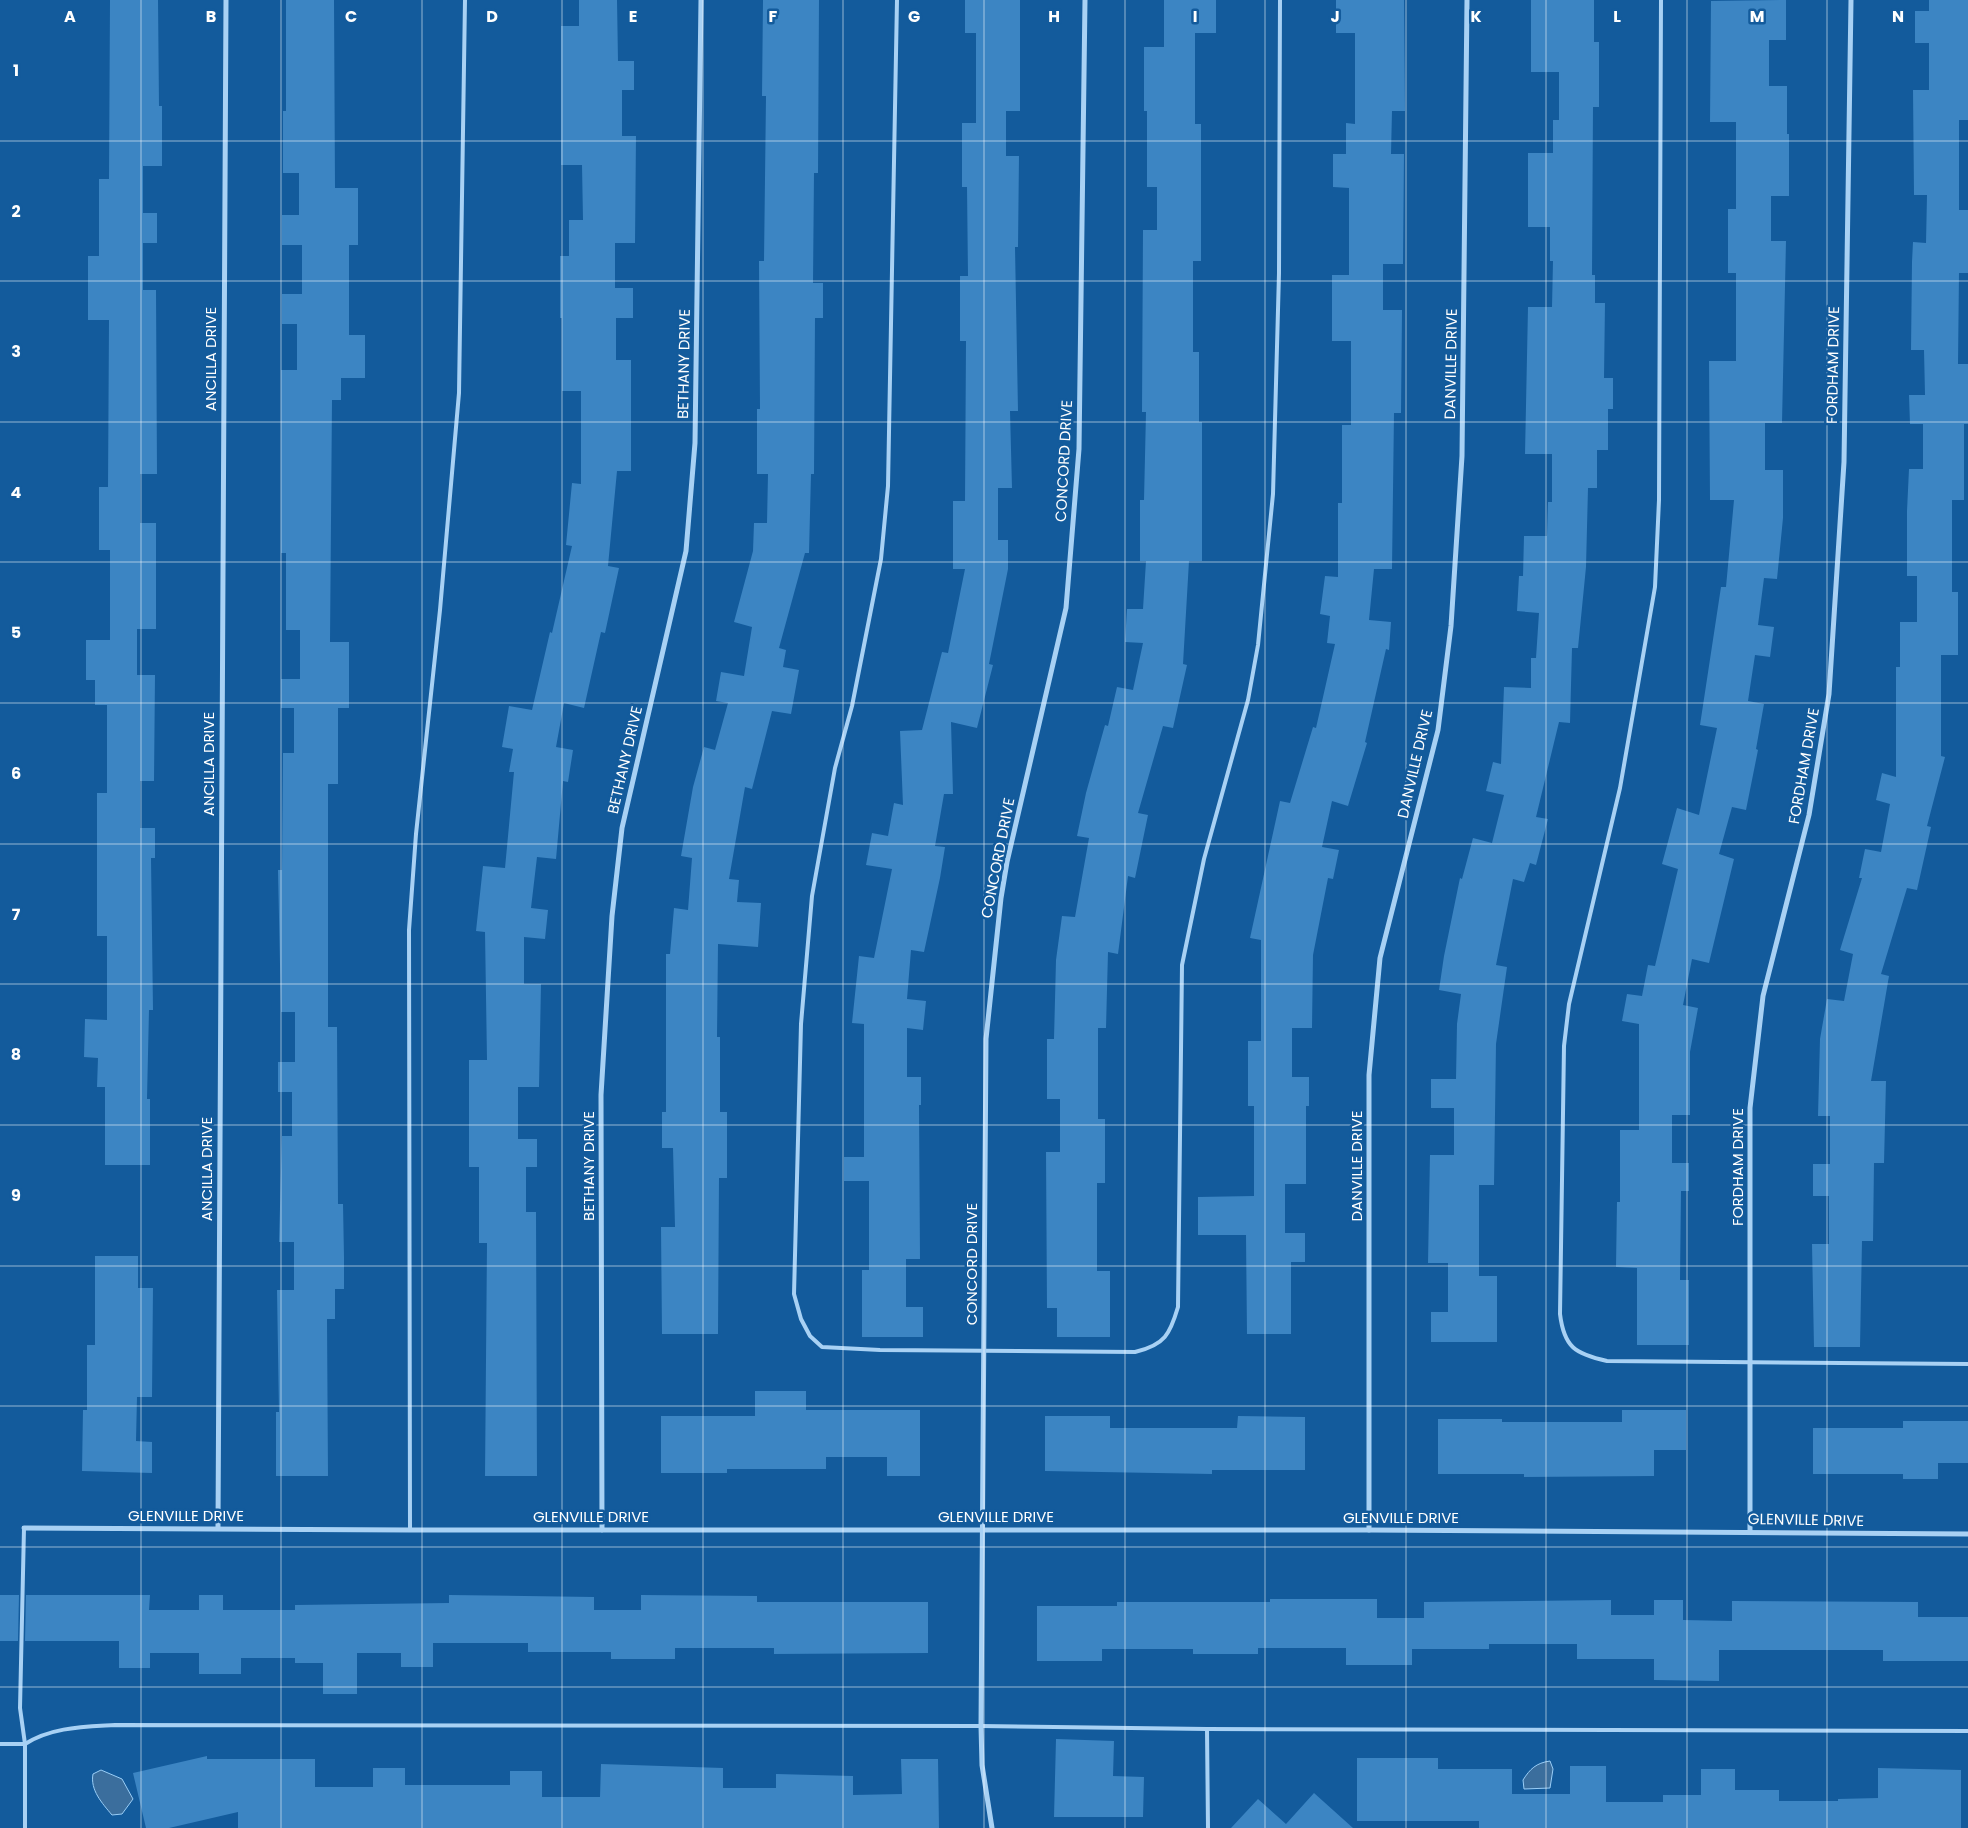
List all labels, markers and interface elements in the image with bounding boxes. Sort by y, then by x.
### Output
text: A [64,5,76,28]
text: B [206,5,216,28]
text: C [345,5,357,28]
text: D [486,5,498,28]
text: E [629,5,637,28]
text: F [769,5,778,28]
text: G [908,5,920,28]
text: H [1048,5,1060,28]
text: I [1193,5,1197,28]
text: J [1330,5,1340,28]
text: K [1470,5,1482,28]
text: L [1613,5,1621,28]
text: M [1750,5,1764,28]
text: N [1892,5,1904,28]
text: 1 [13,59,19,82]
text: 2 [11,200,21,223]
street label: FORDHAM DRIVE [1821,306,1844,424]
street label: ANCILLA DRIVE [200,307,221,411]
street label: DANVILLE DRIVE [1439,308,1462,420]
street label: BETHANY DRIVE [672,309,695,419]
text: 3 [11,340,21,363]
street label: CONCORD DRIVE [1050,399,1077,523]
text: 4 [11,481,22,504]
text: 5 [11,621,21,644]
street label: BETHANY DRIVE [602,704,647,816]
street label: FORDHAM DRIVE [1783,706,1824,826]
street label: DANVILLE DRIVE [1392,707,1437,820]
street label: ANCILLA DRIVE [198,712,219,816]
text: 6 [11,762,21,785]
street label: CONCORD DRIVE [976,796,1019,920]
text: 7 [12,903,21,926]
text: 8 [11,1043,21,1066]
street label: FORDHAM DRIVE [1727,1108,1748,1226]
street label: DANVILLE DRIVE [1346,1110,1367,1222]
street label: BETHANY DRIVE [578,1111,599,1221]
street label: ANCILLA DRIVE [196,1117,217,1221]
text: 9 [11,1184,21,1207]
street label: CONCORD DRIVE [961,1203,982,1325]
street label: GLENVILLE DRIVE [128,1505,244,1526]
street label: GLENVILLE DRIVE [533,1506,649,1527]
street label: GLENVILLE DRIVE [938,1506,1054,1527]
street label: GLENVILLE DRIVE [1343,1507,1459,1528]
street label: GLENVILLE DRIVE [1748,1508,1864,1531]

